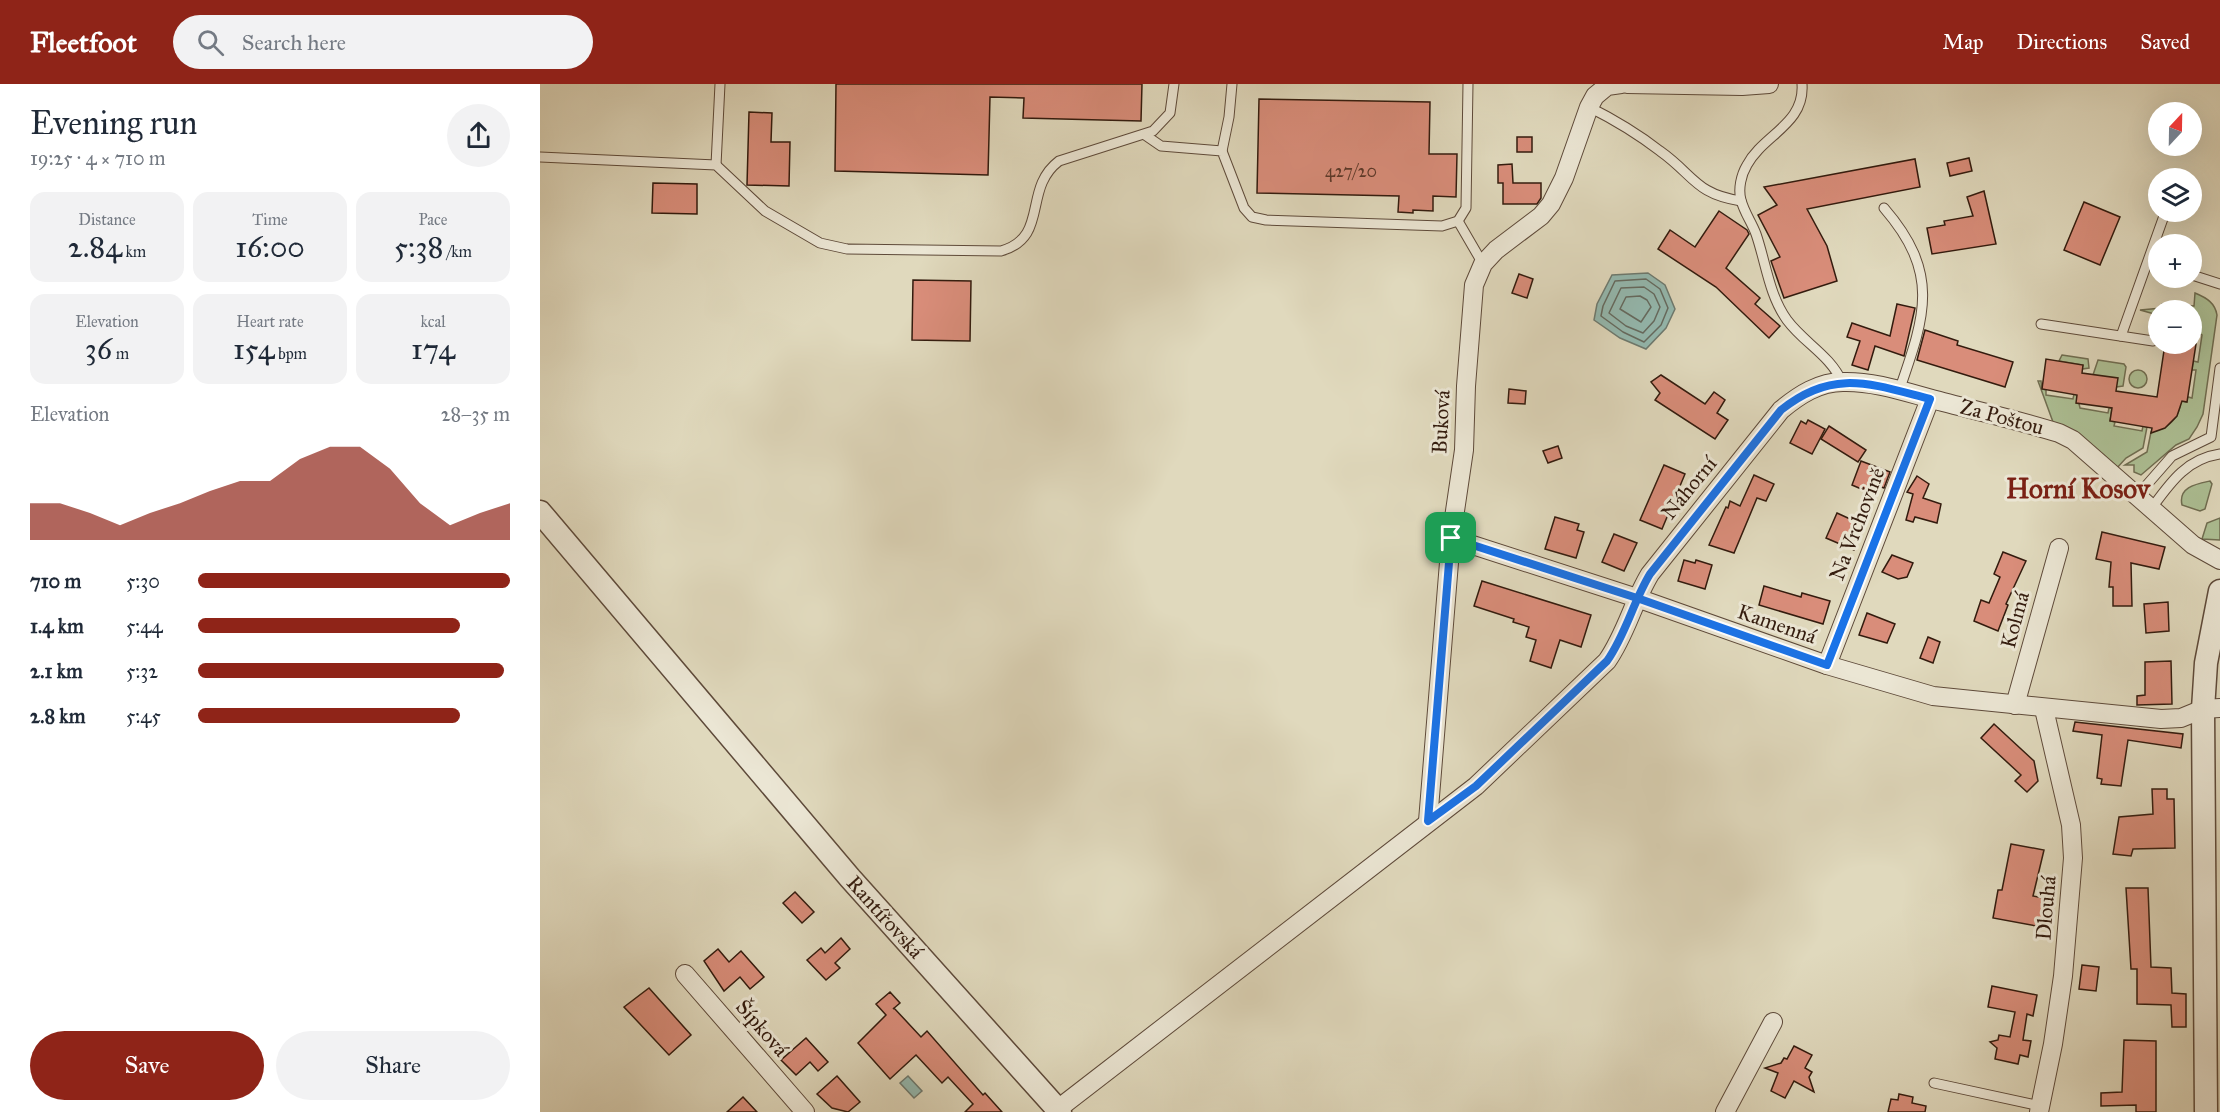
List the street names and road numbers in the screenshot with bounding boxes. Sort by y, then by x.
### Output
street label: Buková [1426,389,1456,455]
street label: Za Poštou [1957,393,2047,441]
street label: Náhorní [1656,450,1723,525]
street label: Na Vrchovině [1824,464,1890,584]
street label: Kolmá [1995,589,2035,651]
street label: Kamenná [1734,598,1820,650]
street label: Rantířovská [841,870,929,964]
street label: Dlouhá [2030,875,2062,941]
street label: Šípková [730,994,794,1062]

